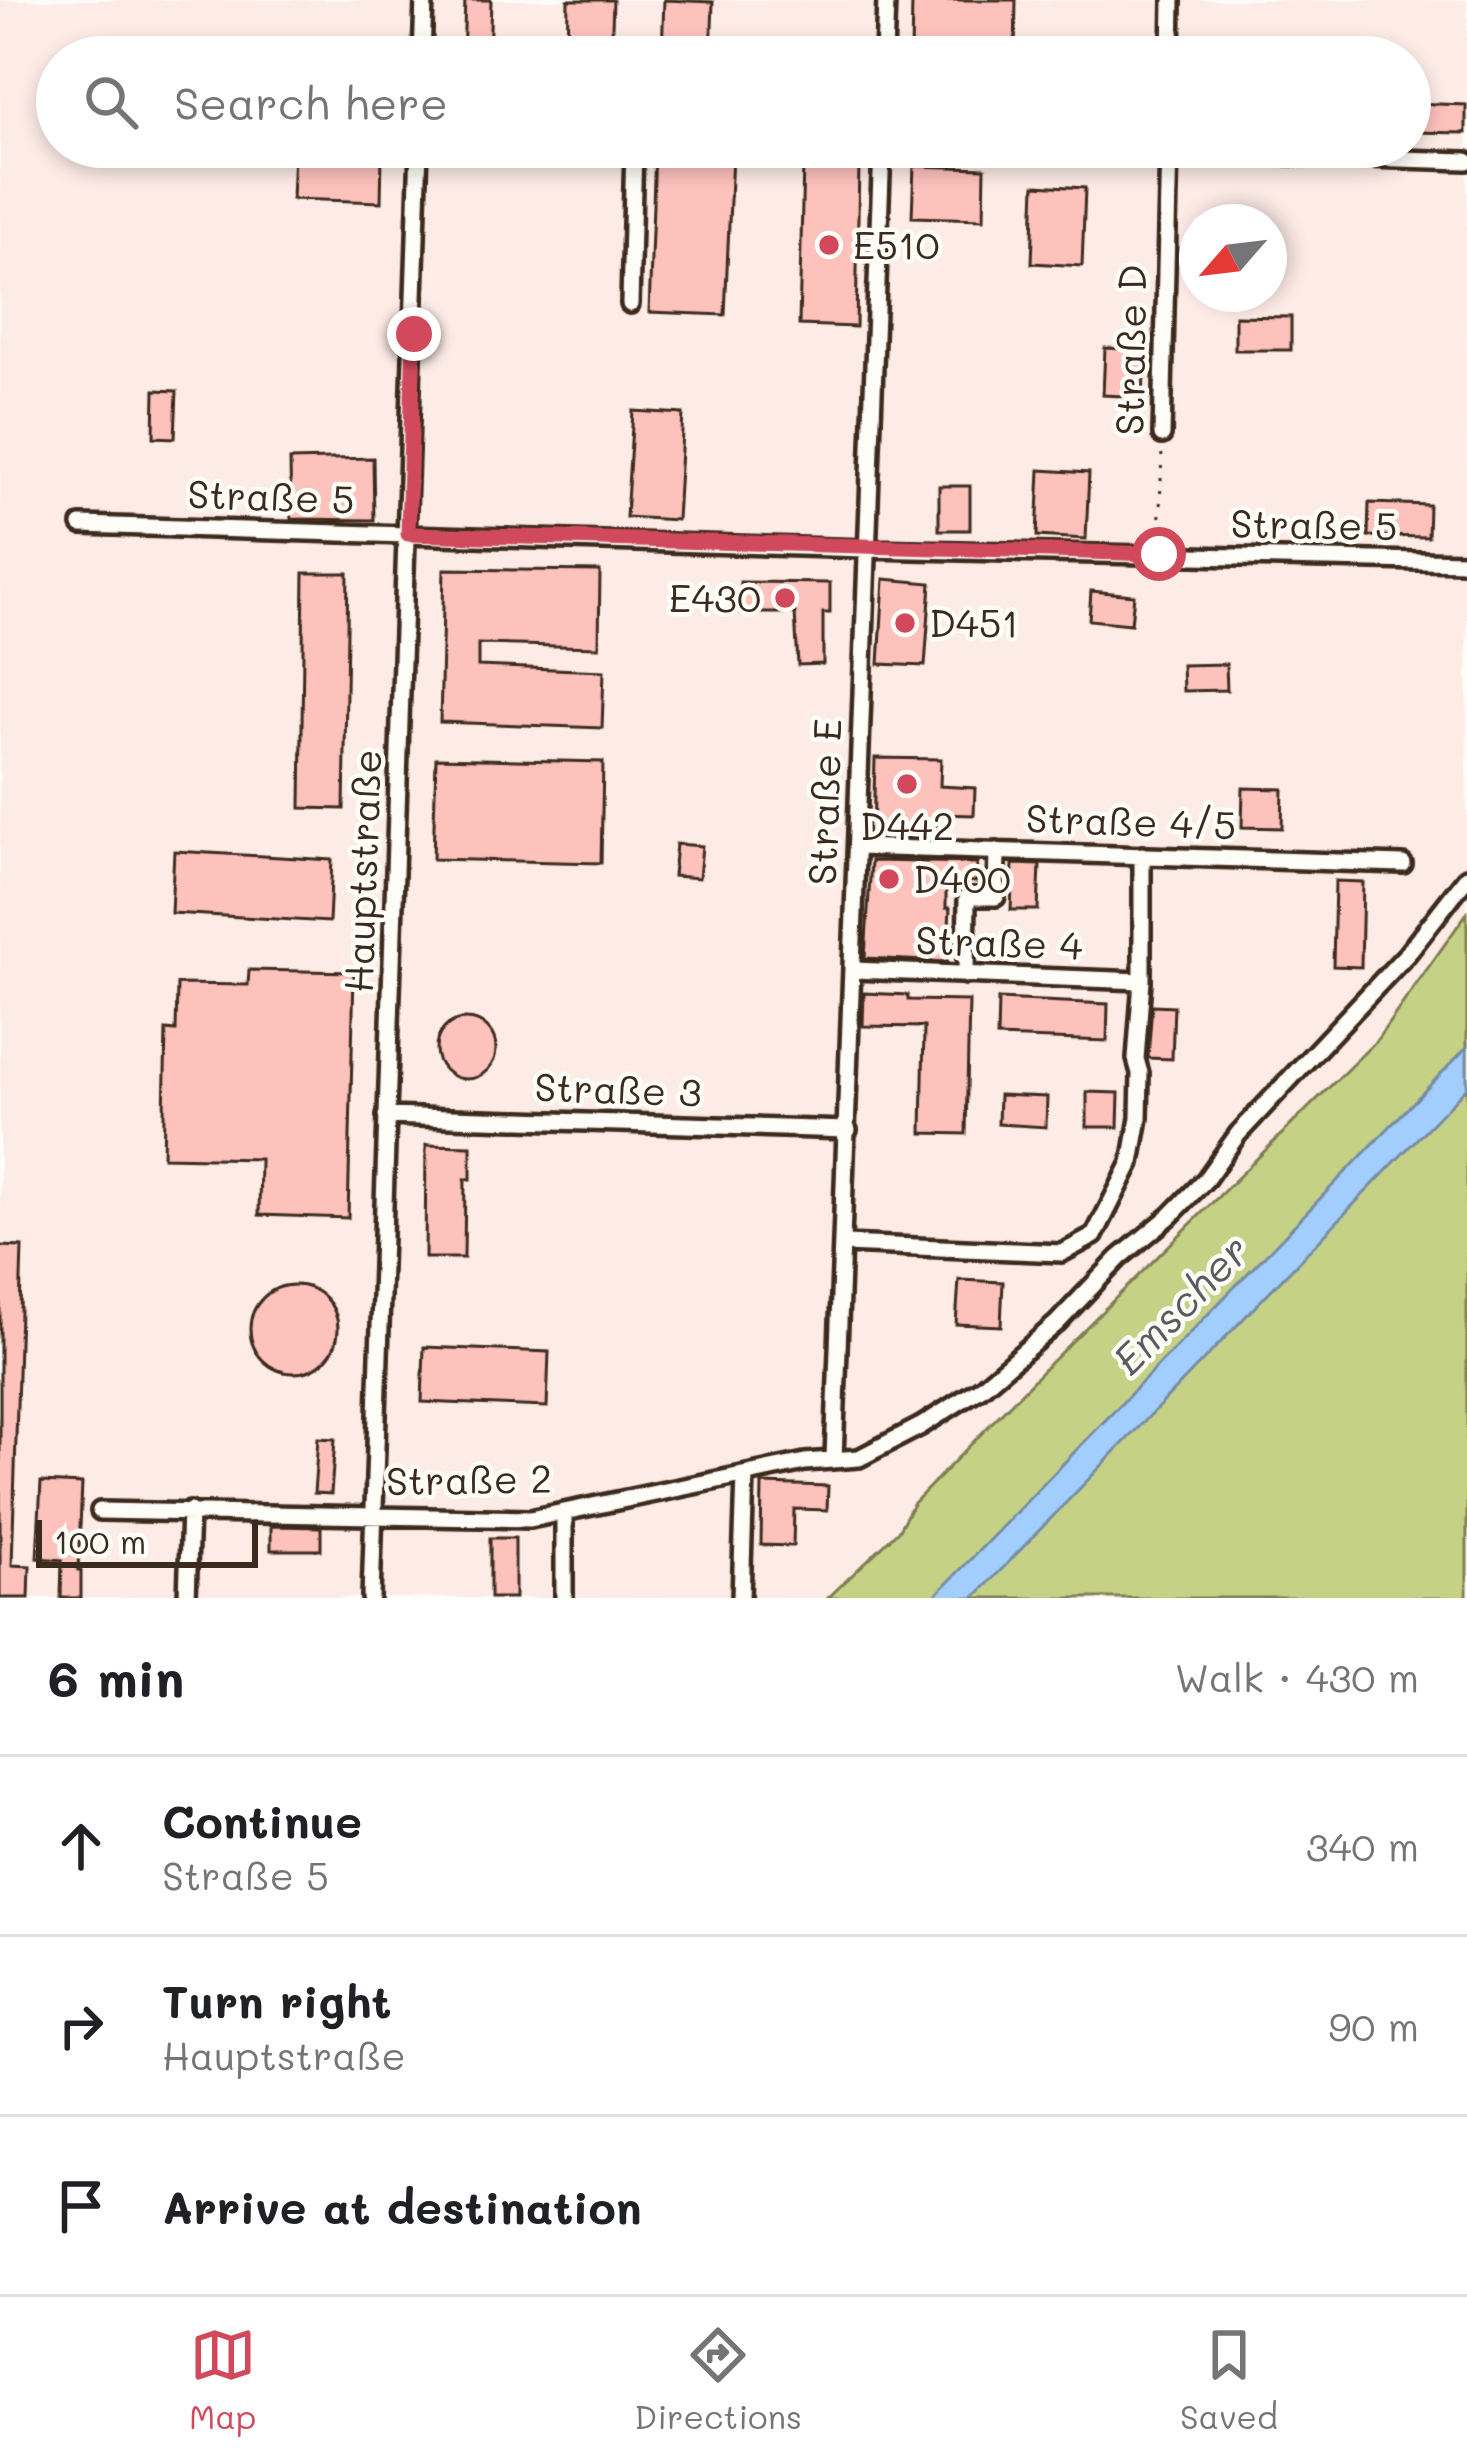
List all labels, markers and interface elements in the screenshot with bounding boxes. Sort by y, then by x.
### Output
search box [36,36,1431,168]
icon: search [78,69,144,135]
text: Search here [174,73,448,131]
north arrow [1179,204,1287,312]
place label: E510 [853,218,940,269]
marker: E510 [816,232,842,258]
street label: Straße D [1103,264,1156,436]
route end [387,307,441,361]
street label: Straße 5 [187,467,355,524]
street label: Straße 5 [1230,497,1398,550]
route start [1132,527,1186,581]
place label: E430 [669,571,761,622]
marker: E430 [772,585,798,611]
place label: D451 [929,596,1019,647]
marker: D451 [892,610,918,636]
street label: Straße E [795,718,852,886]
street label: Hauptstraße [332,748,391,994]
marker: D442 [894,771,920,797]
street label: Straße 4/5 [1025,791,1237,850]
place label: D442 [860,799,954,850]
place label: D400 [913,852,1011,903]
marker: D400 [876,866,902,892]
street label: Straße 4 [915,913,1084,970]
street label: Straße 3 [534,1060,702,1117]
water label: Emscher [1100,1222,1260,1385]
street label: Straße 2 [386,1452,552,1505]
scale bar [36,1514,258,1567]
text: 100 m [54,1519,146,1562]
text: 6 min [48,1643,184,1710]
text: Walk · 430 m [1175,1651,1419,1702]
text: Continue [162,1791,362,1849]
icon: ahead [48,1813,114,1879]
text: 340 m [1306,1820,1419,1871]
text: Straße 5 [162,1849,329,1900]
text: Turn right [162,1971,391,2029]
icon: right [48,1993,114,2059]
text: 90 m [1328,2000,1419,2051]
text: Hauptstraße [162,2029,406,2080]
icon: arrive [48,2173,114,2239]
text: Arrive at destination [162,2177,642,2235]
tab: Map [189,2322,256,2437]
tab: Directions [634,2322,802,2437]
tab: Saved [1180,2322,1278,2437]

